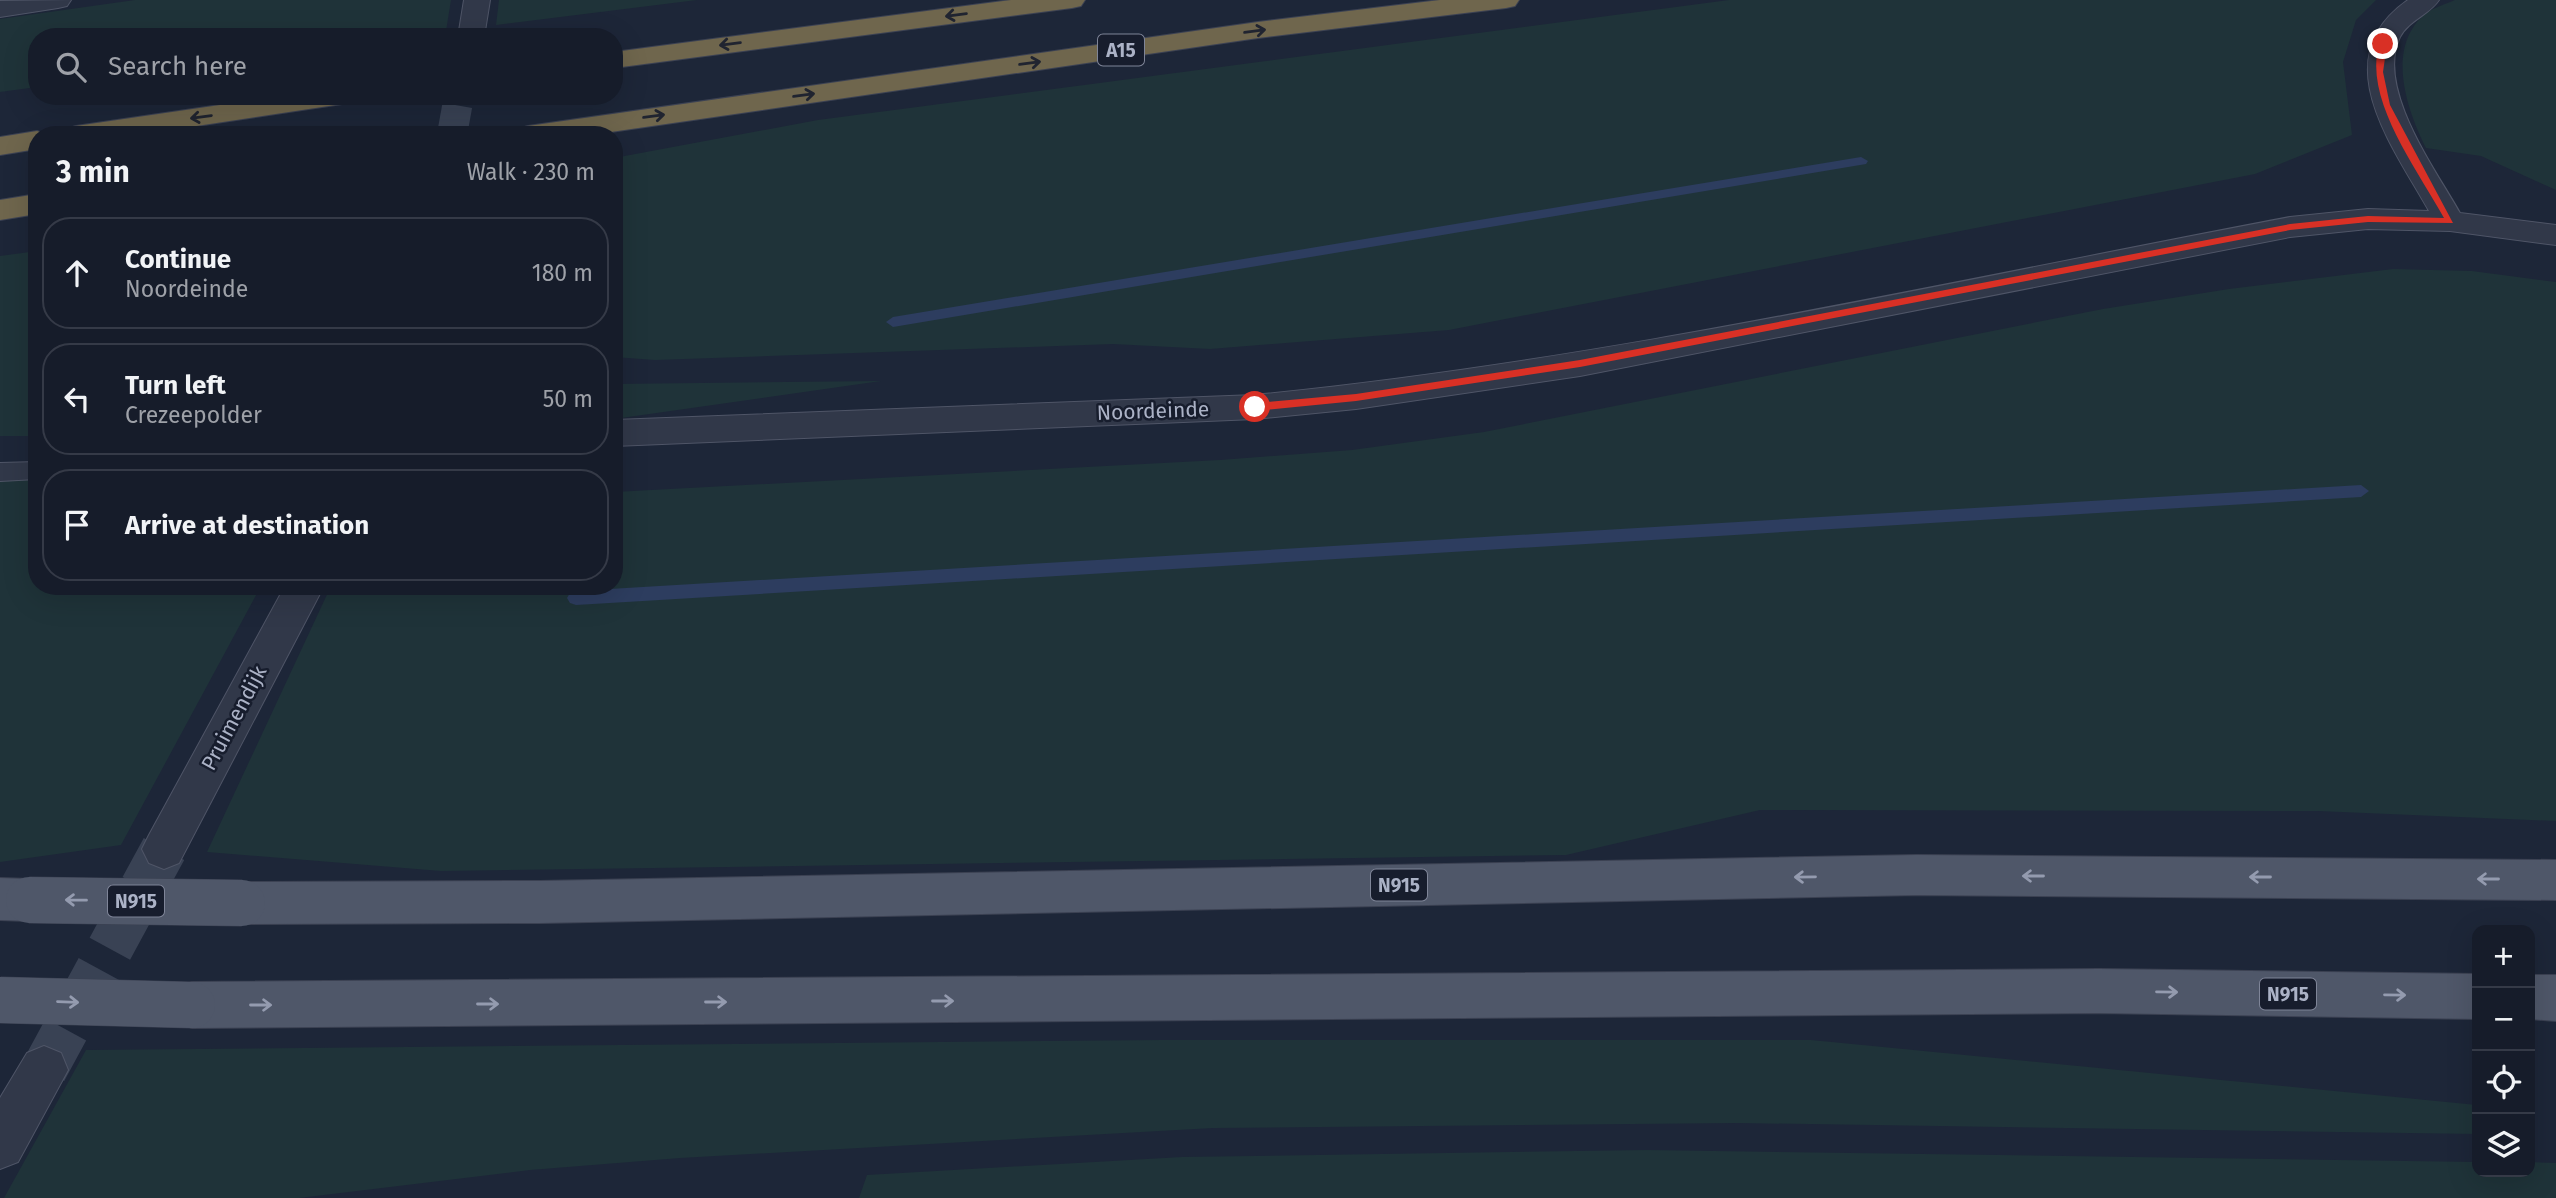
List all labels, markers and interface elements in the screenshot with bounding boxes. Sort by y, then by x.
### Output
one-way arrow [945,9,967,22]
one-way arrow [1243,24,1266,37]
search box [28,28,623,105]
route end [2367,28,2398,59]
road number: A15 [1098,34,1144,66]
one-way arrow [719,38,742,51]
icon: search [52,48,90,86]
text: Search here [108,51,247,82]
one-way arrow [1018,56,1040,69]
one-way arrow [792,88,815,101]
one-way arrow [191,110,213,123]
one-way arrow [642,110,665,123]
text: 3 min [56,154,130,190]
text: Walk · 230 m [467,158,595,186]
text: Continue [125,244,231,275]
icon: ahead [58,254,96,292]
text: 180 m [532,259,593,287]
text: Noordeinde [125,275,248,303]
text: Turn left [125,370,226,401]
icon: left [58,380,96,418]
text: 50 m [543,385,593,413]
route start [1239,391,1270,422]
street label: Noordeinde [1096,396,1210,426]
text: Crezeepolder [125,401,262,429]
icon: arrive [58,506,96,544]
text: Arrive at destination [125,510,369,541]
street label: Pruimendijk [196,661,273,775]
one-way arrow [2022,869,2045,882]
road number: N915 [1371,870,1427,900]
one-way arrow [1794,870,1817,884]
one-way arrow [2249,871,2272,884]
one-way arrow [2477,872,2500,886]
road number: N915 [108,886,164,917]
one-way arrow [65,894,88,907]
map controls [2472,925,2535,1177]
button: + [2472,925,2535,988]
road number: N915 [2260,978,2316,1010]
one-way arrow [2156,985,2179,999]
button: − [2472,988,2535,1051]
one-way arrow [2383,989,2406,1002]
one-way arrow [931,994,954,1008]
one-way arrow [56,995,79,1009]
one-way arrow [704,996,727,1009]
one-way arrow [476,997,499,1011]
one-way arrow [249,998,272,1012]
button: locate [2472,1051,2535,1114]
button: layers [2472,1114,2535,1177]

